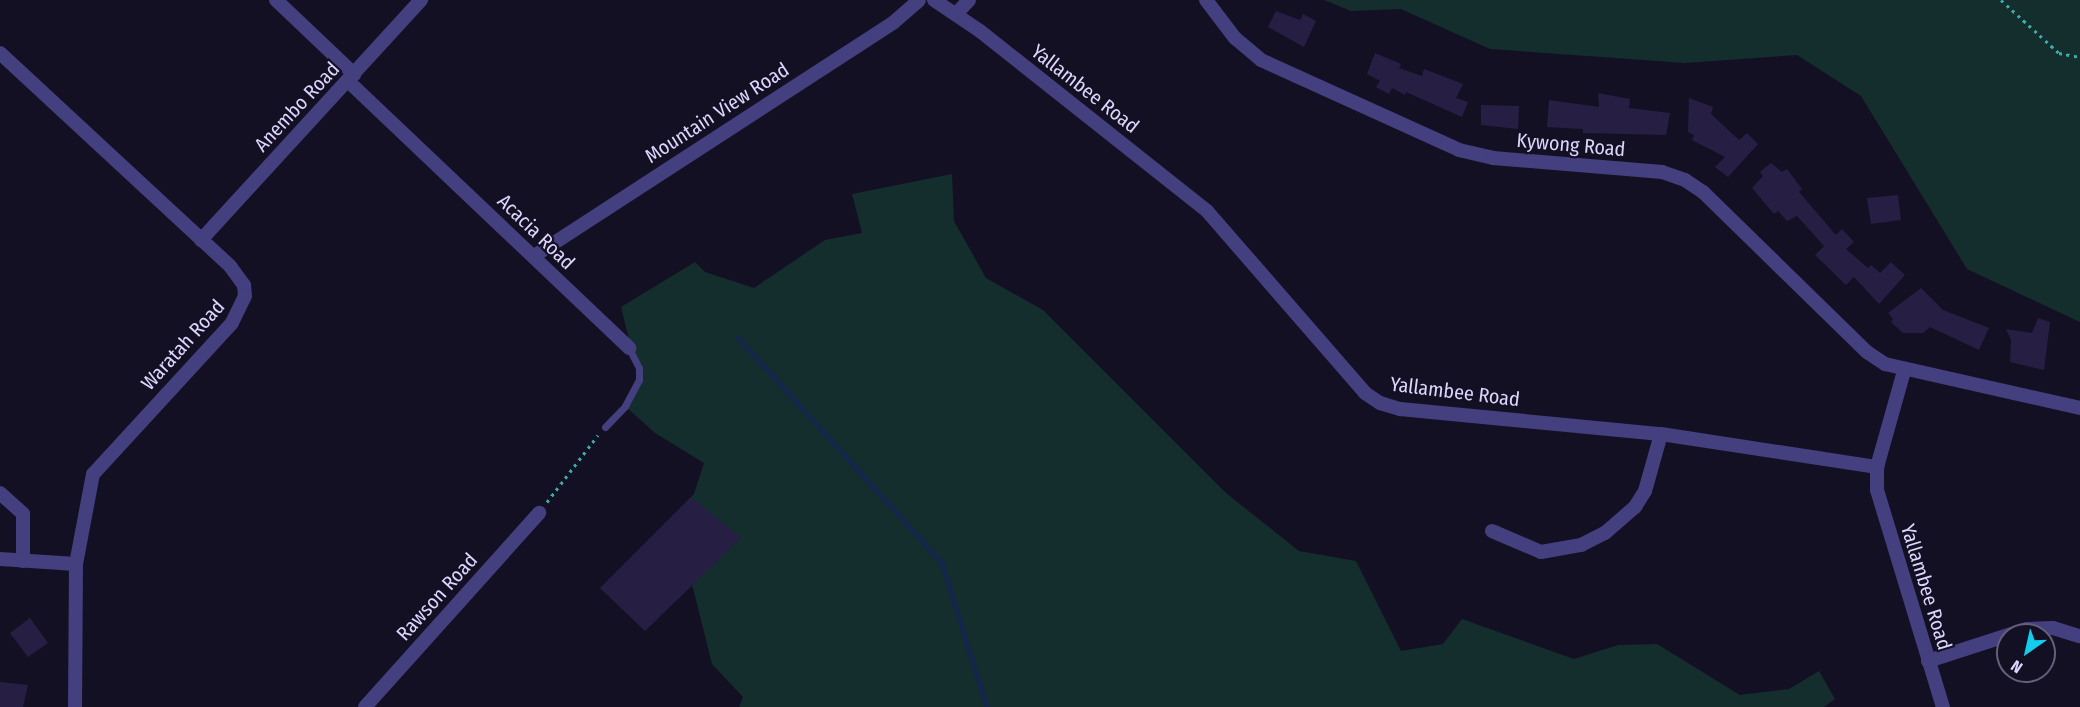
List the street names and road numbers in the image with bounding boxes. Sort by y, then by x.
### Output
street label: Yallambee Road [1026,39,1144,139]
street label: Anembo Road [249,57,345,157]
street label: Mountain View Road [641,58,793,168]
street label: Kywong Road [1516,128,1626,162]
street label: Acacia Road [492,189,580,275]
street label: Waratah Road [136,295,230,395]
street label: Yallambee Road [1389,372,1521,412]
street label: Yallambee Road [1895,521,1957,653]
street label: Rawson Road [392,548,482,646]

